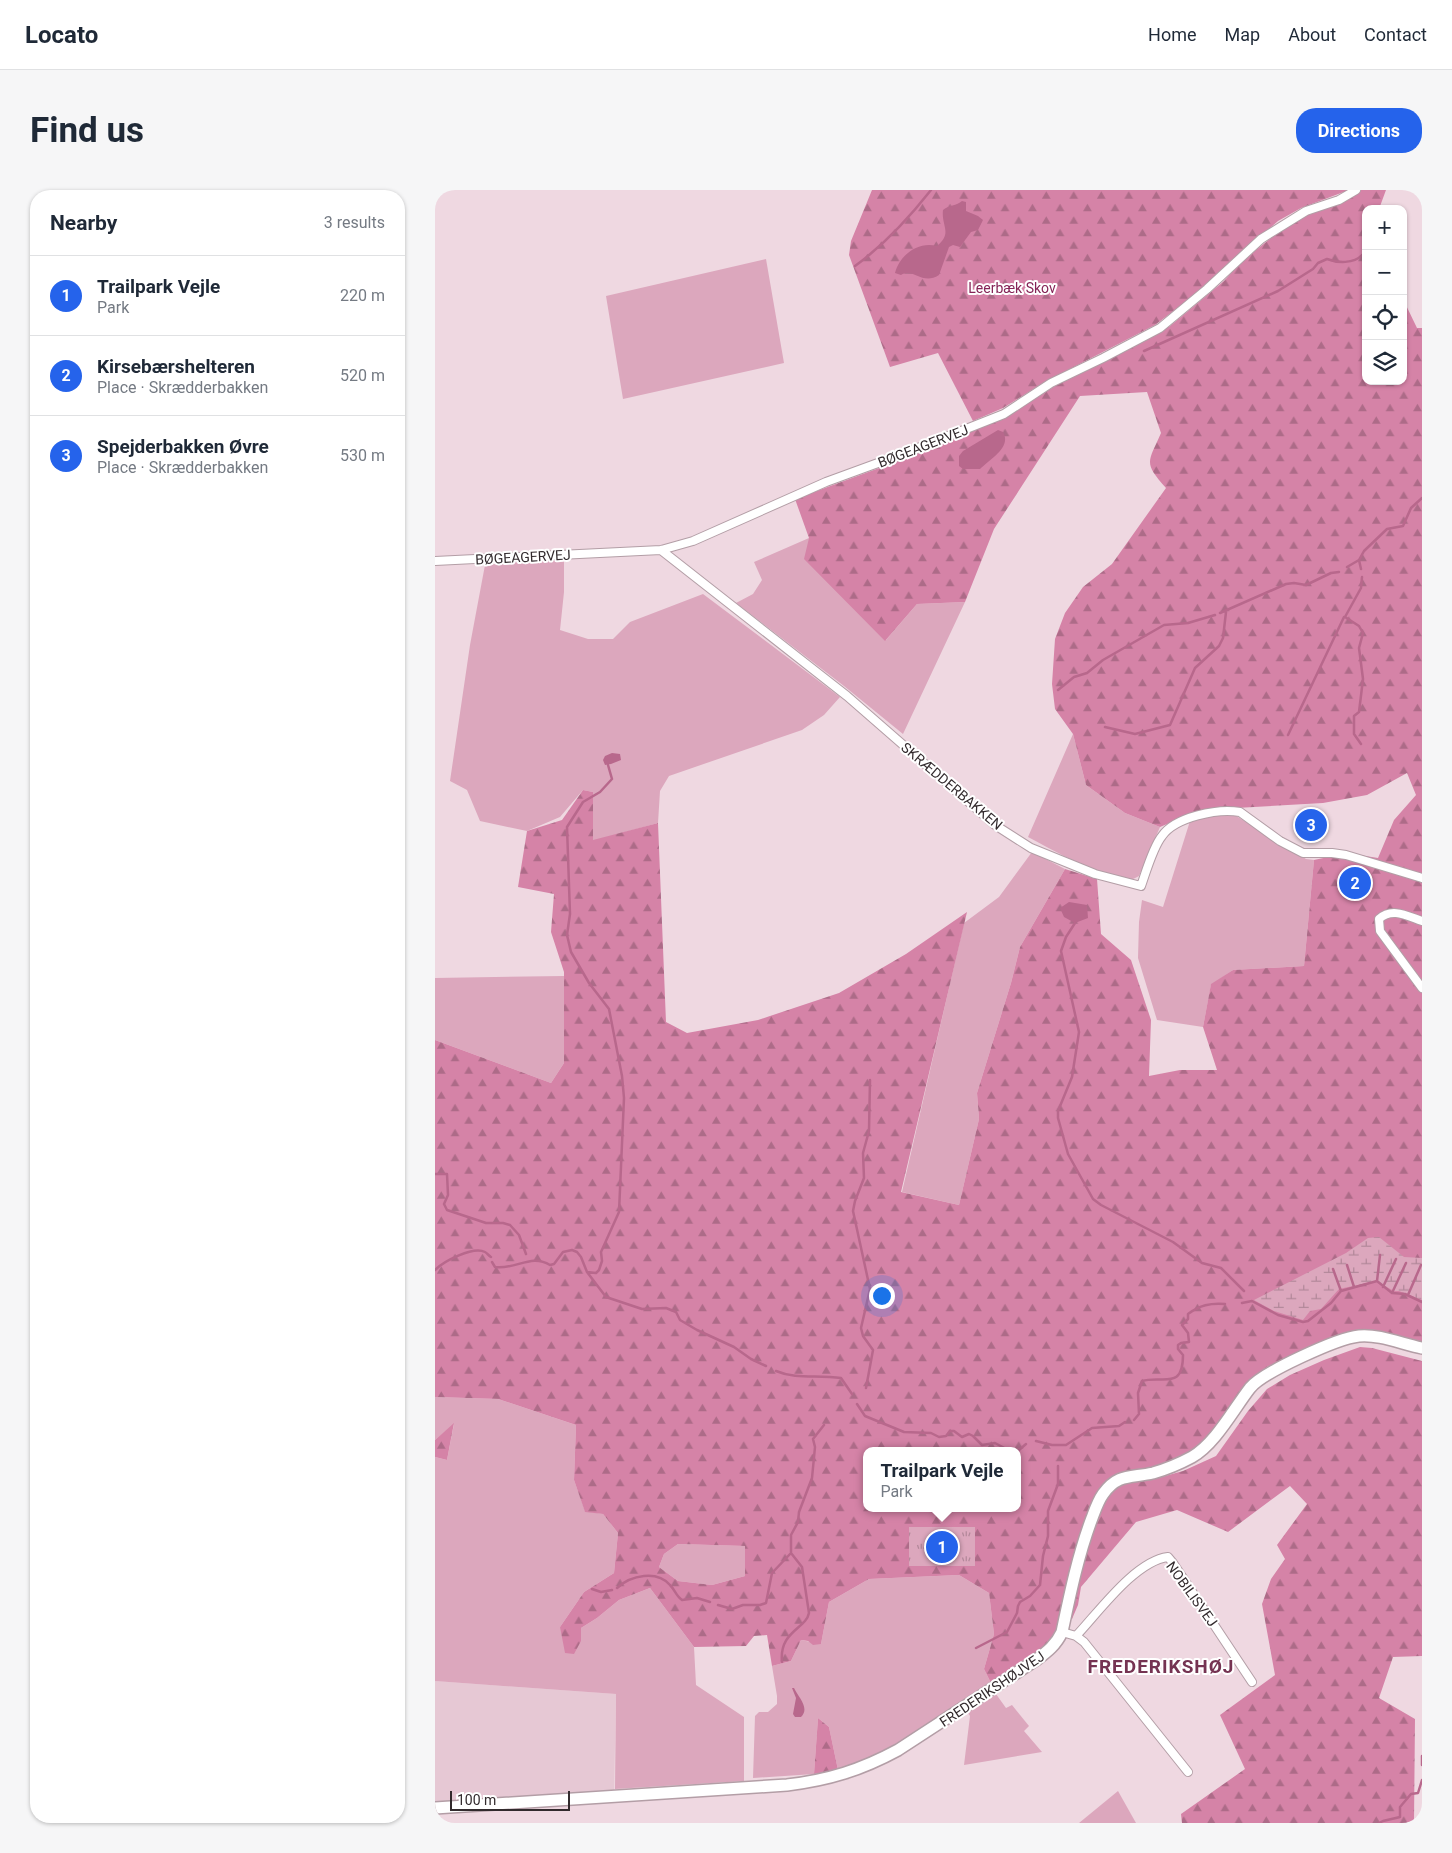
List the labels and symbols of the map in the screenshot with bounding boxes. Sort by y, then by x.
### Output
park label: Leerbæk Skov [968,280,1056,296]
street label: BØGEAGERVEJ [876,421,970,471]
street label: BØGEAGERVEJ [475,547,571,567]
street label: SKRÆDDERBAKKEN [898,739,1006,833]
pin: 3 [1295,806,1327,844]
pin: 2 [1339,864,1371,902]
your location [869,1283,895,1309]
pin: 1 [926,1528,958,1566]
street label: NOBILISVEJ [1163,1558,1221,1630]
street label: FREDERIKSHØJVEJ [937,1648,1047,1730]
district label: FREDERIKSHØJ [1088,1655,1234,1678]
scale bar [450,1788,570,1811]

